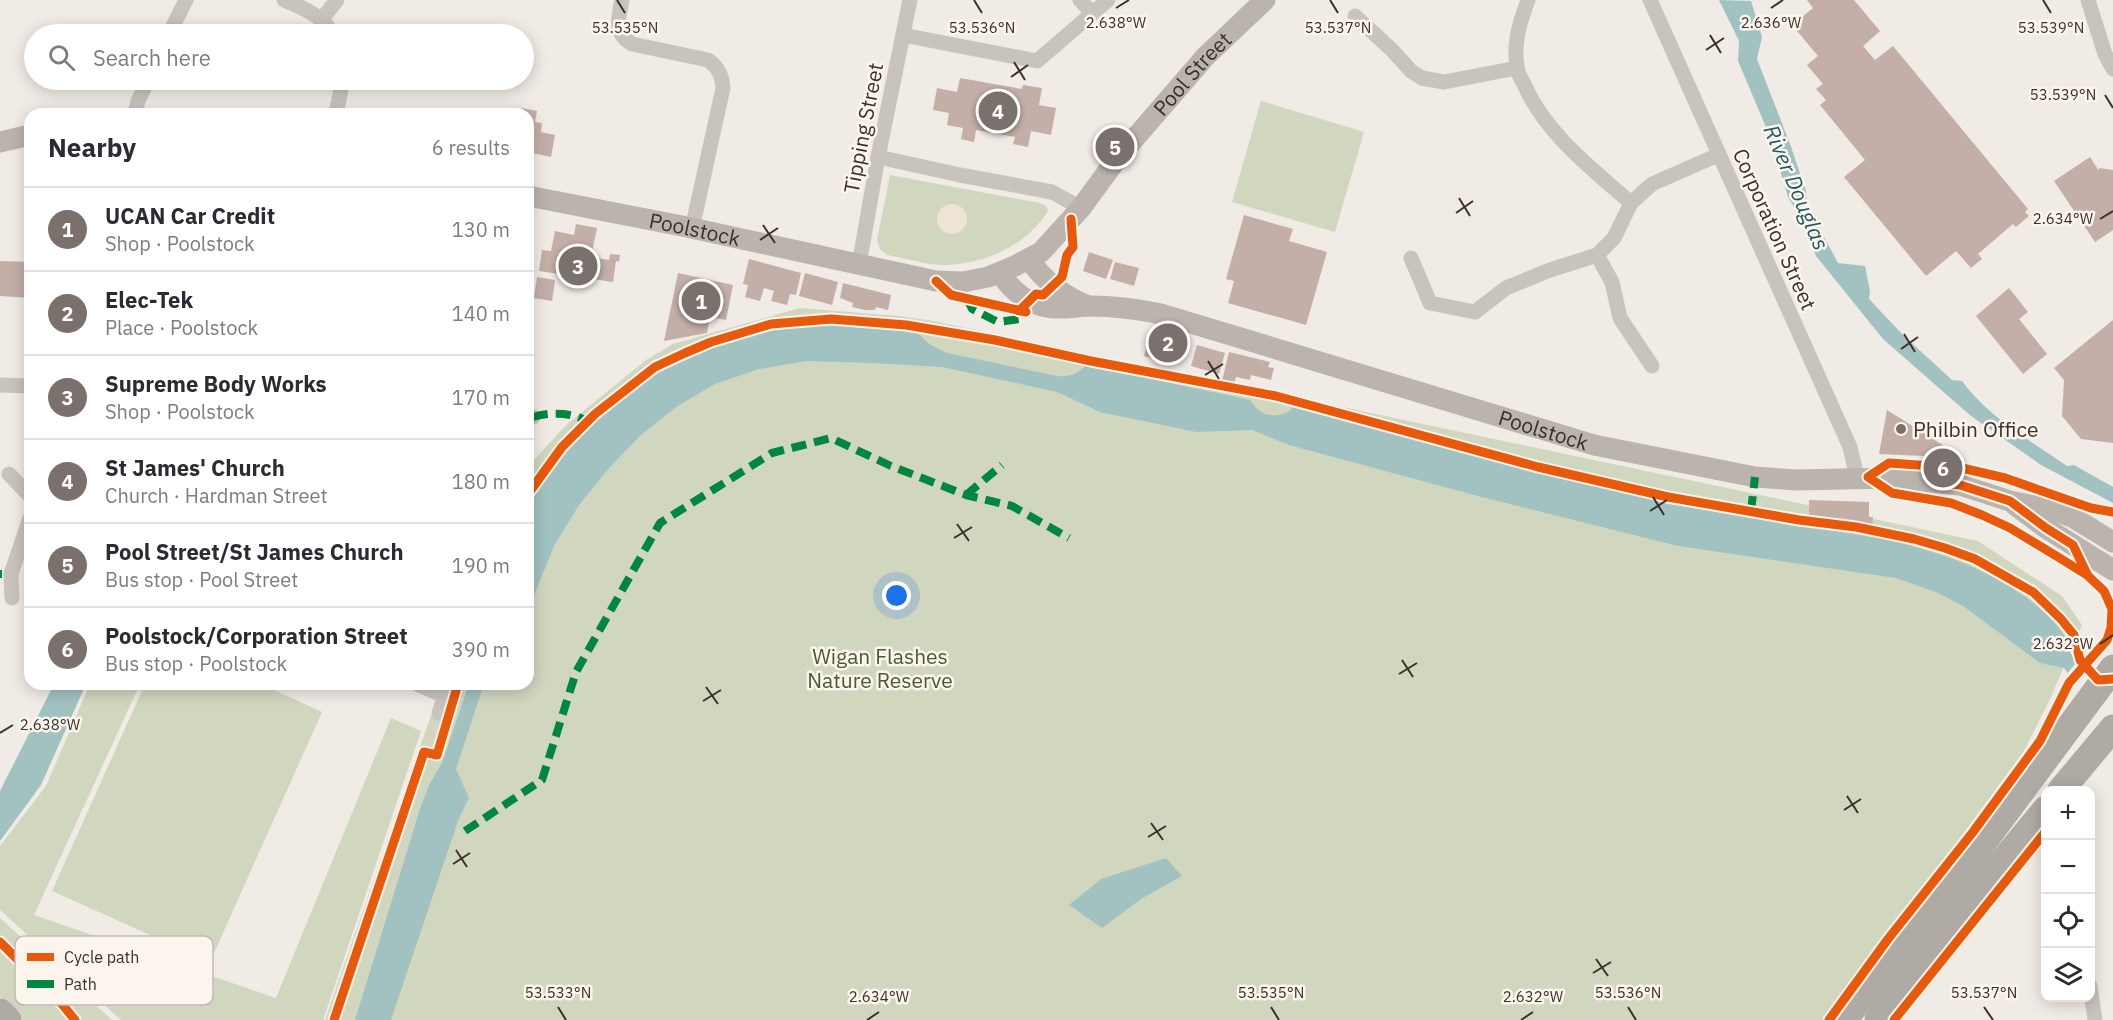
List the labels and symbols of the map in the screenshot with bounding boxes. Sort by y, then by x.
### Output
text: 2.638°W [1086,13,1147,32]
text: 2.636°W [1741,13,1802,32]
text: 53.535°N [592,18,658,37]
text: 53.536°N [949,18,1015,37]
text: 53.537°N [1305,18,1371,37]
text: 53.539°N [2018,18,2084,37]
street label: Pool Street [1147,25,1237,121]
street label: Tipping Street [837,60,889,196]
text: 53.539°N [2030,85,2096,104]
pin: 4 [978,88,1018,134]
water label: River Douglas [1758,120,1836,254]
pin: 5 [1096,124,1134,170]
street label: Corporation Street [1727,144,1823,314]
street label: Poolstock [647,206,743,252]
text: 2.634°W [2033,209,2094,228]
pin: 3 [558,244,598,288]
pin: 1 [682,278,720,324]
pin: 2 [1148,320,1188,366]
street label: Poolstock [1495,403,1592,457]
place label: Philbin Office [1913,415,2038,443]
marker: Philbin Office [1894,422,1908,436]
pin: 6 [1924,446,1962,490]
your location [882,581,911,610]
text: 2.632°W [2033,634,2094,653]
park label: Wigan Flashes Nature Reserve [807,642,953,694]
text: 2.638°W [20,715,81,734]
legend [15,936,213,1005]
text: Cycle path [64,947,139,967]
text: Path [64,974,97,994]
text: 53.533°N [525,983,591,1002]
text: 53.535°N [1238,983,1304,1002]
text: 53.536°N [1595,983,1661,1002]
text: 53.537°N [1951,983,2017,1002]
text: 2.634°W [849,987,910,1006]
text: 2.632°W [1503,987,1564,1006]

